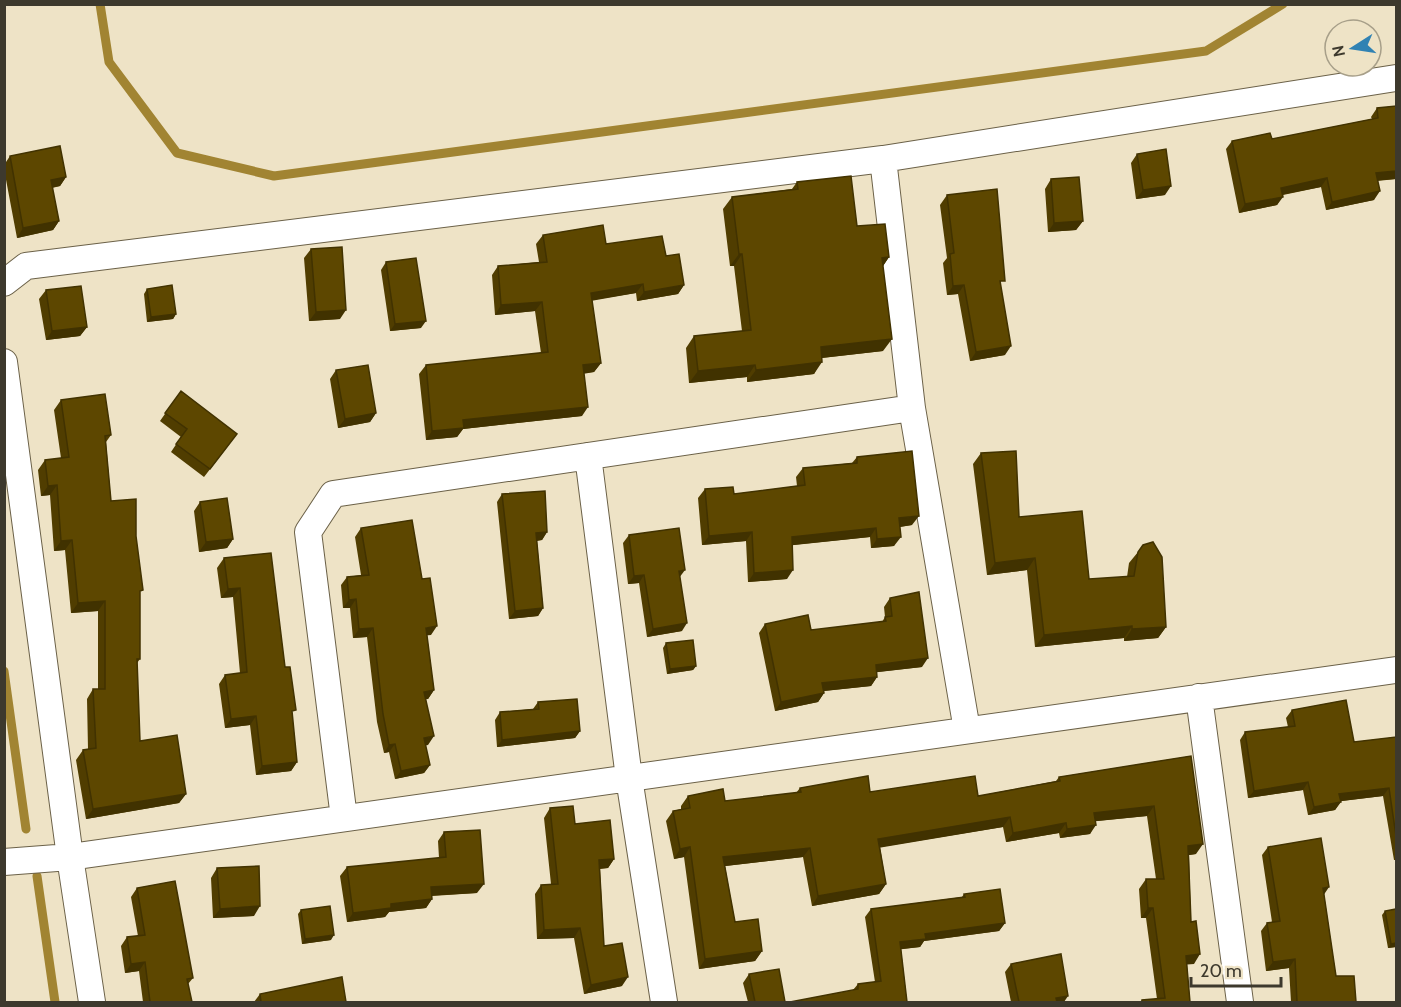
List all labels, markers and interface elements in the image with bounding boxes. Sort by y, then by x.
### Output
north arrow [1323,18,1383,78]
text: N [1328,44,1349,59]
scale bar [1191,950,1281,988]
text: 20 m [1200,960,1242,982]

